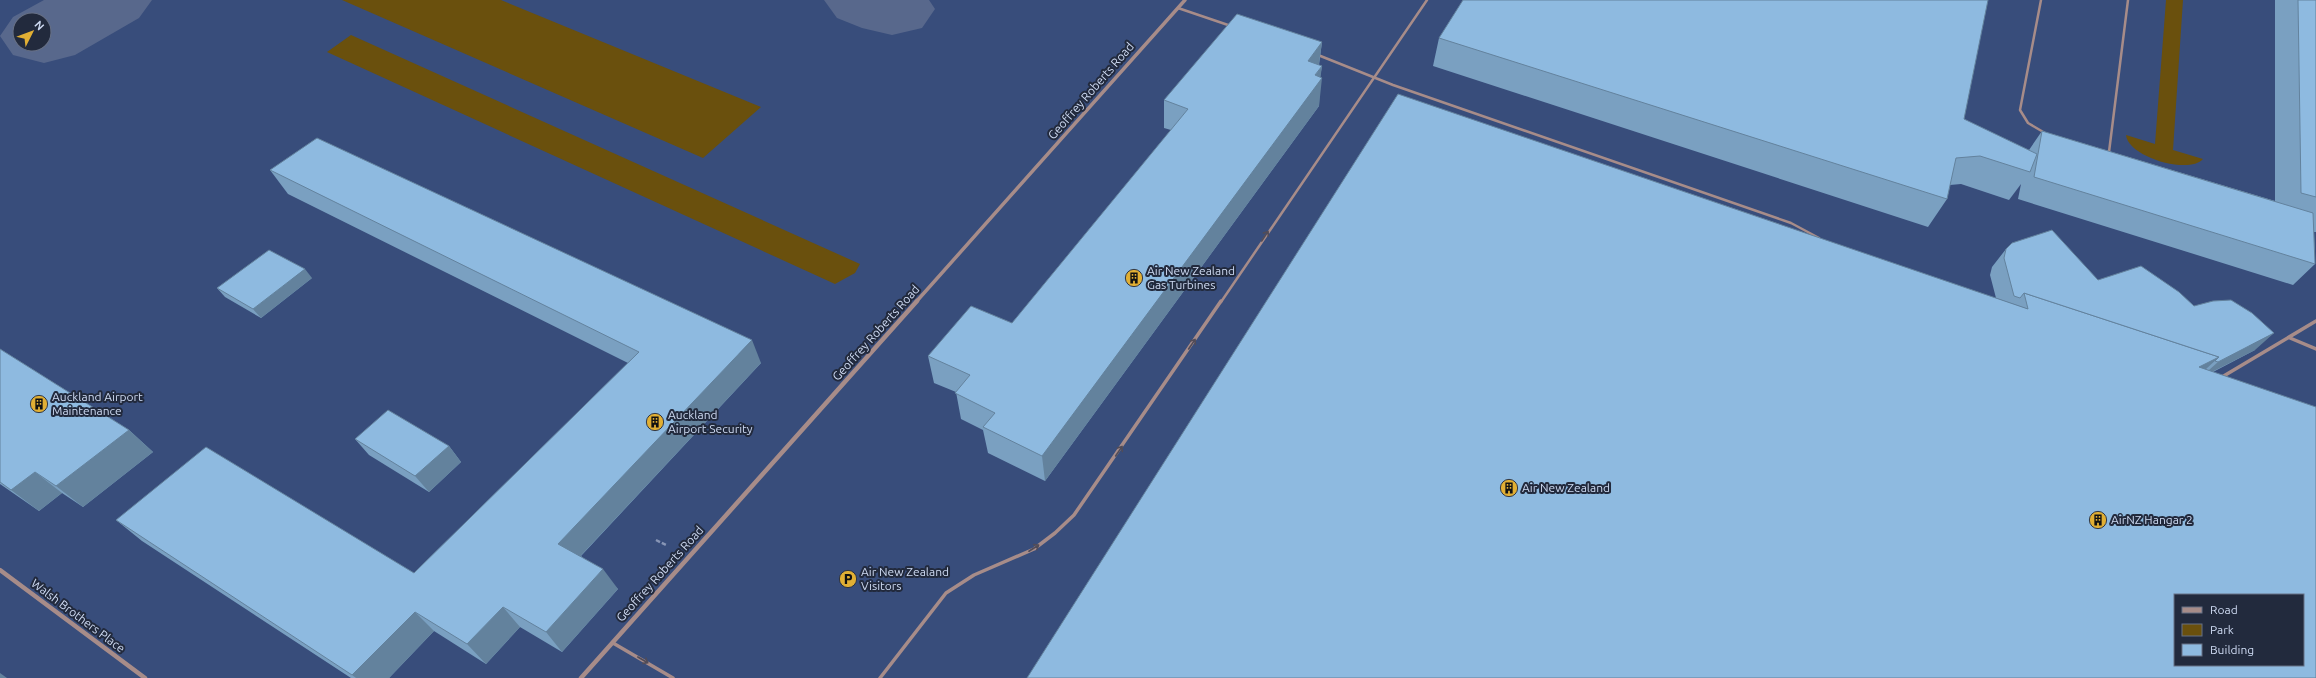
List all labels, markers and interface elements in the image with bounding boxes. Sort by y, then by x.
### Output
north arrow [12,12,52,52]
text: N [32,18,47,32]
street label: Geoffrey Roberts Road [1045,40,1136,142]
one-way arrow [1261,231,1269,242]
place label: Air New Zealand Gas Turbines [1147,264,1235,291]
building icon: Air New Zealand Gas Turbines [1124,268,1144,288]
street label: Geoffrey Roberts Road [830,282,922,383]
one-way arrow [1188,339,1196,350]
place label: Auckland Airport Maintenance [52,390,143,417]
building icon: Auckland Airport Maintenance [29,394,49,414]
place label: Auckland Airport Security [668,408,753,435]
building icon: Auckland Airport Security [645,412,665,432]
one-way arrow [1115,446,1123,457]
building icon: Air New Zealand [1499,478,1519,498]
place label: Air New Zealand [1522,481,1610,494]
building icon: AirNZ Hangar 2 [2088,510,2108,530]
place label: AirNZ Hangar 2 [2111,513,2193,526]
street label: Geoffrey Roberts Road [614,523,706,624]
one-way arrow [1028,543,1040,551]
place label: Air New Zealand Visitors [861,565,949,592]
parking icon: Air New Zealand Visitors [838,569,858,589]
street label: Walsh Brothers Place [29,576,128,655]
legend [2174,594,2304,666]
text: Road [2210,603,2238,616]
text: Park [2210,623,2234,636]
text: Building [2210,643,2254,656]
one-way arrow [637,657,649,665]

